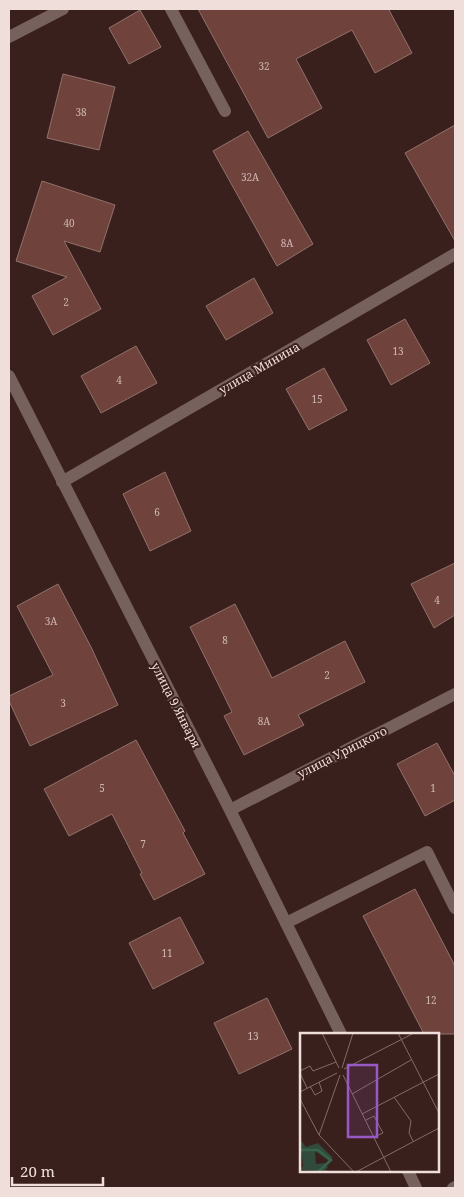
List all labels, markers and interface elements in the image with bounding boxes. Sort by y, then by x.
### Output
house number: 32 [258,59,270,73]
house number: 38 [75,105,87,119]
house number: 32А [241,170,260,184]
house number: 40 [63,216,75,230]
house number: 8А [281,236,294,250]
house number: 2 [63,295,69,309]
street label: улица Минина [215,338,303,398]
house number: 13 [392,344,404,358]
house number: 4 [116,373,122,387]
house number: 15 [311,392,323,406]
house number: 6 [154,505,160,519]
house number: 4 [434,593,440,607]
house number: 3А [45,614,58,628]
house number: 8 [222,633,228,647]
street label: улица 9 Января [147,659,205,751]
house number: 2 [324,668,330,682]
house number: 3 [60,696,66,710]
house number: 8А [258,714,271,728]
street label: улица Урицкого [294,722,390,782]
house number: 5 [99,781,105,795]
house number: 1 [430,781,436,795]
house number: 7 [140,837,146,851]
house number: 11 [161,946,173,960]
house number: 12 [425,993,437,1007]
house number: 13 [247,1029,259,1043]
inset map [300,1033,439,1172]
scale bar [12,1154,104,1186]
text: 20 m [20,1161,55,1181]

